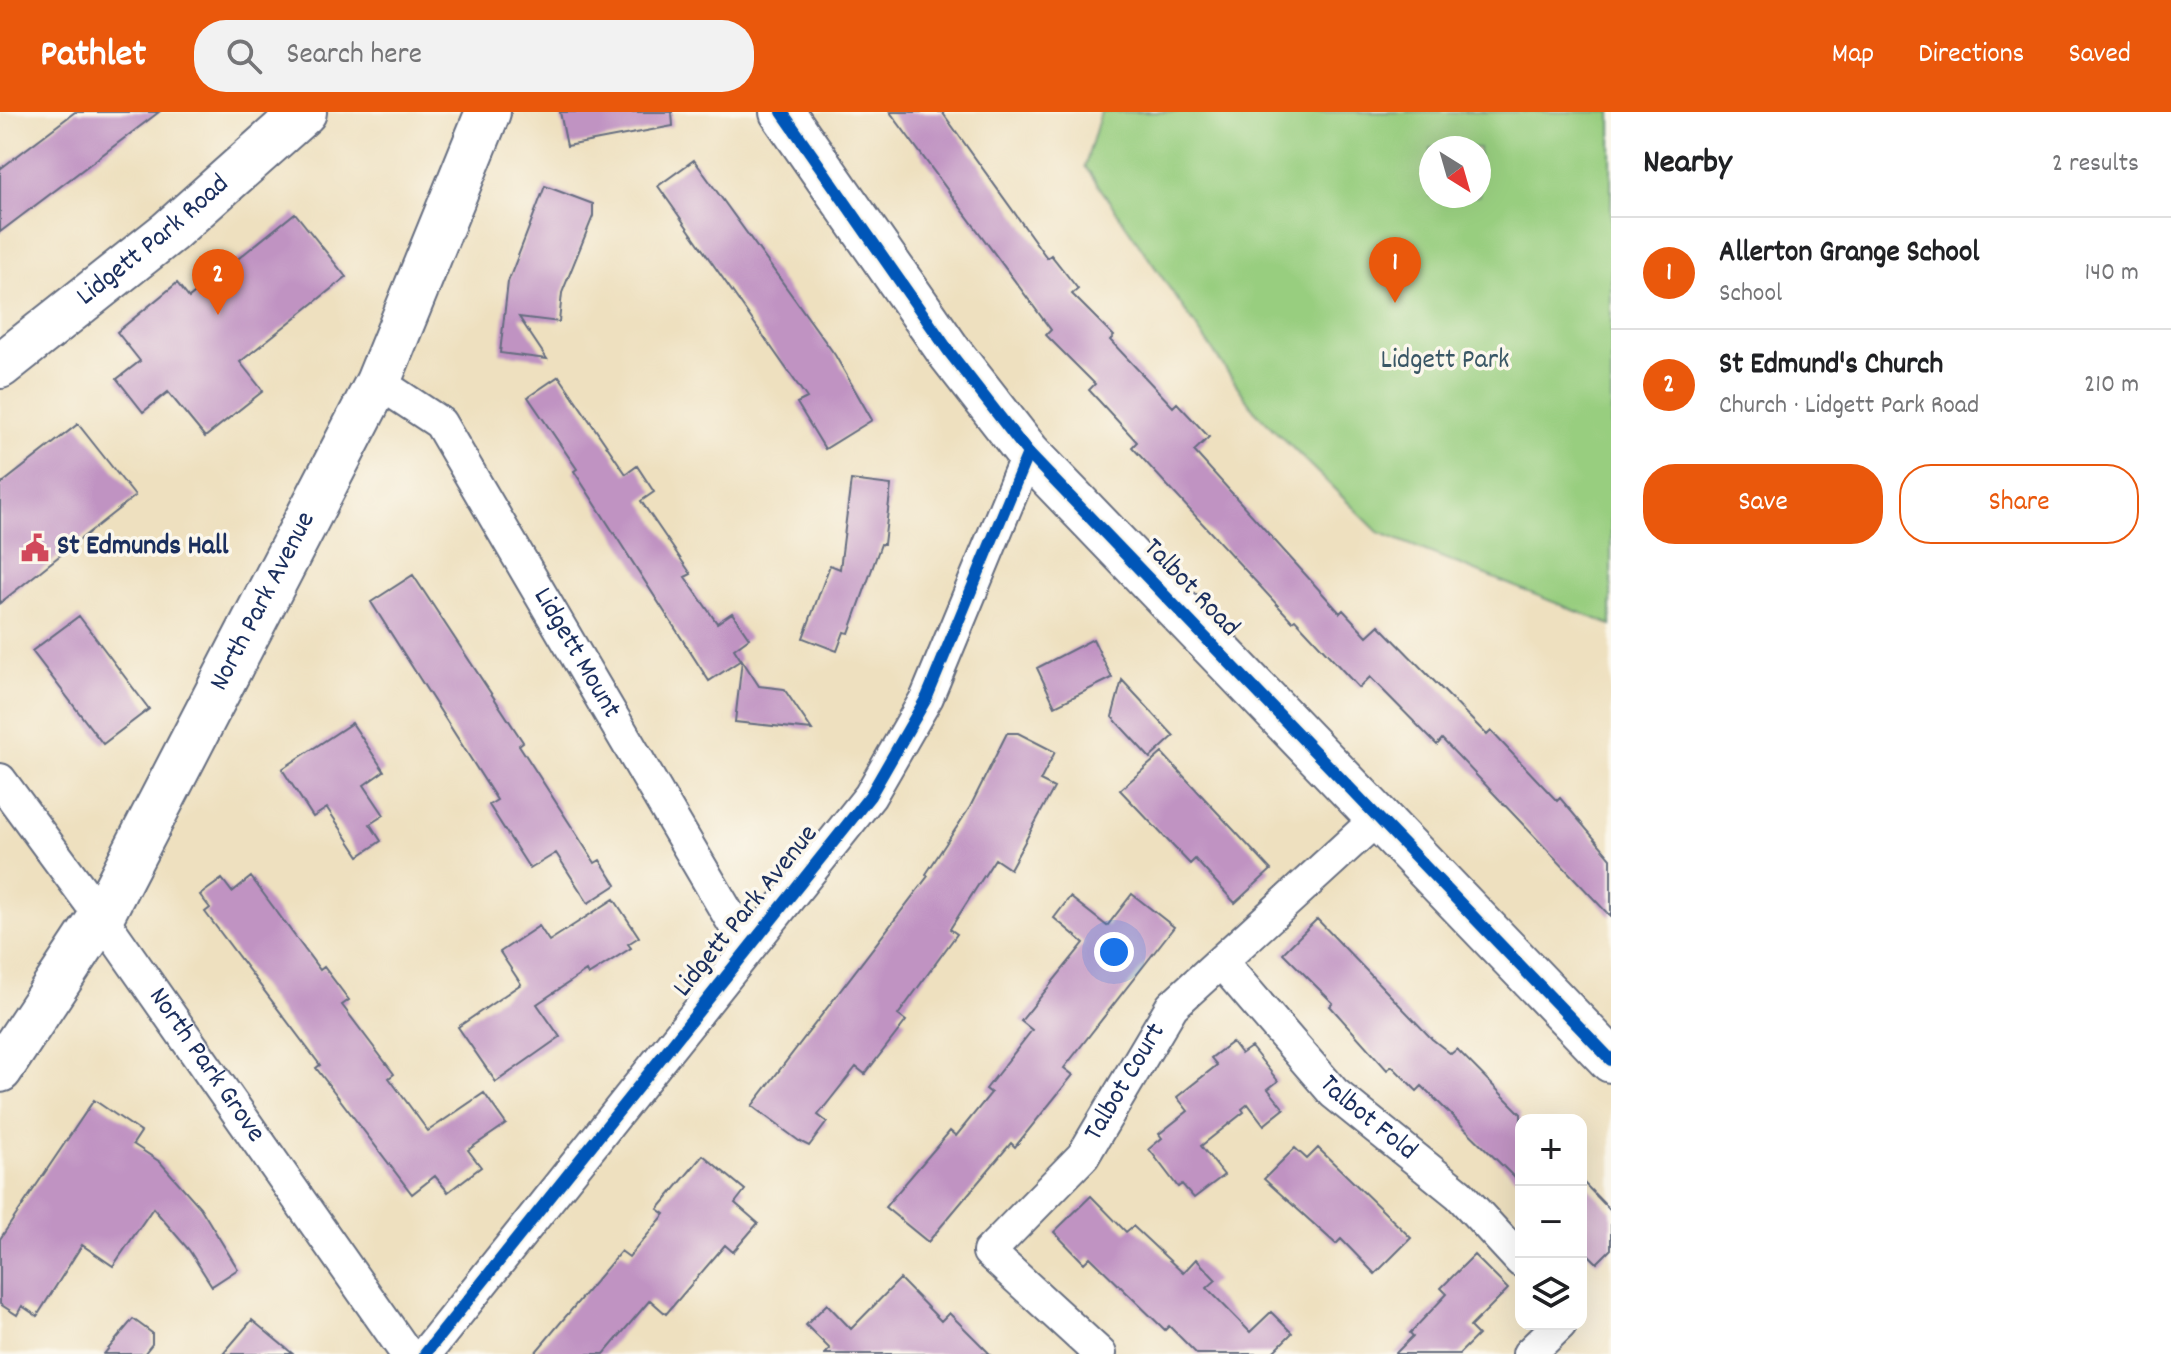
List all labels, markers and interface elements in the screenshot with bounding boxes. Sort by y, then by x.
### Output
search box [194,20,754,92]
text: Pathlet [40,29,146,84]
icon: search [222,34,266,78]
text: Search here [286,35,422,78]
text: Map [1832,36,1874,76]
text: Directions [1918,36,2024,76]
text: Saved [2068,36,2131,76]
north arrow [1419,136,1491,208]
text: Nearby [1643,140,1732,189]
text: 2 results [2052,146,2139,183]
street label: Lidgett Park Road [69,166,239,317]
text: Allerton Grange School [1719,233,1979,276]
pin: 1 [1369,237,1421,303]
pin: 2 [192,249,244,315]
text: 1 [1666,255,1672,292]
text: 140 m [2085,255,2139,292]
text: School [1719,276,1782,313]
park label: Lidgett Park [1380,342,1510,382]
text: St Edmund's Church [1719,345,1943,388]
text: 2 [1663,367,1675,404]
text: 210 m [2084,367,2139,404]
text: Church · Lidgett Park Road [1719,388,1979,425]
button: Save [1643,464,1883,544]
button: Share [1899,464,2139,544]
street label: North Park Avenue [201,505,327,699]
place label: St Edmunds Hall [57,528,229,568]
street label: Talbot Road [1132,530,1248,648]
public building icon: St Edmunds Hall [20,533,50,563]
street label: Lidgett Mount [521,581,630,727]
street label: Lidgett Park Avenue [665,817,829,1007]
your location [1094,932,1134,972]
street label: North Park Grove [137,980,274,1152]
street label: Talbot Court [1076,1016,1177,1150]
street label: Talbot Fold [1308,1067,1425,1172]
map controls [1515,1114,1587,1330]
button: + [1515,1114,1587,1186]
button: − [1515,1186,1587,1258]
button: layers [1515,1258,1587,1330]

